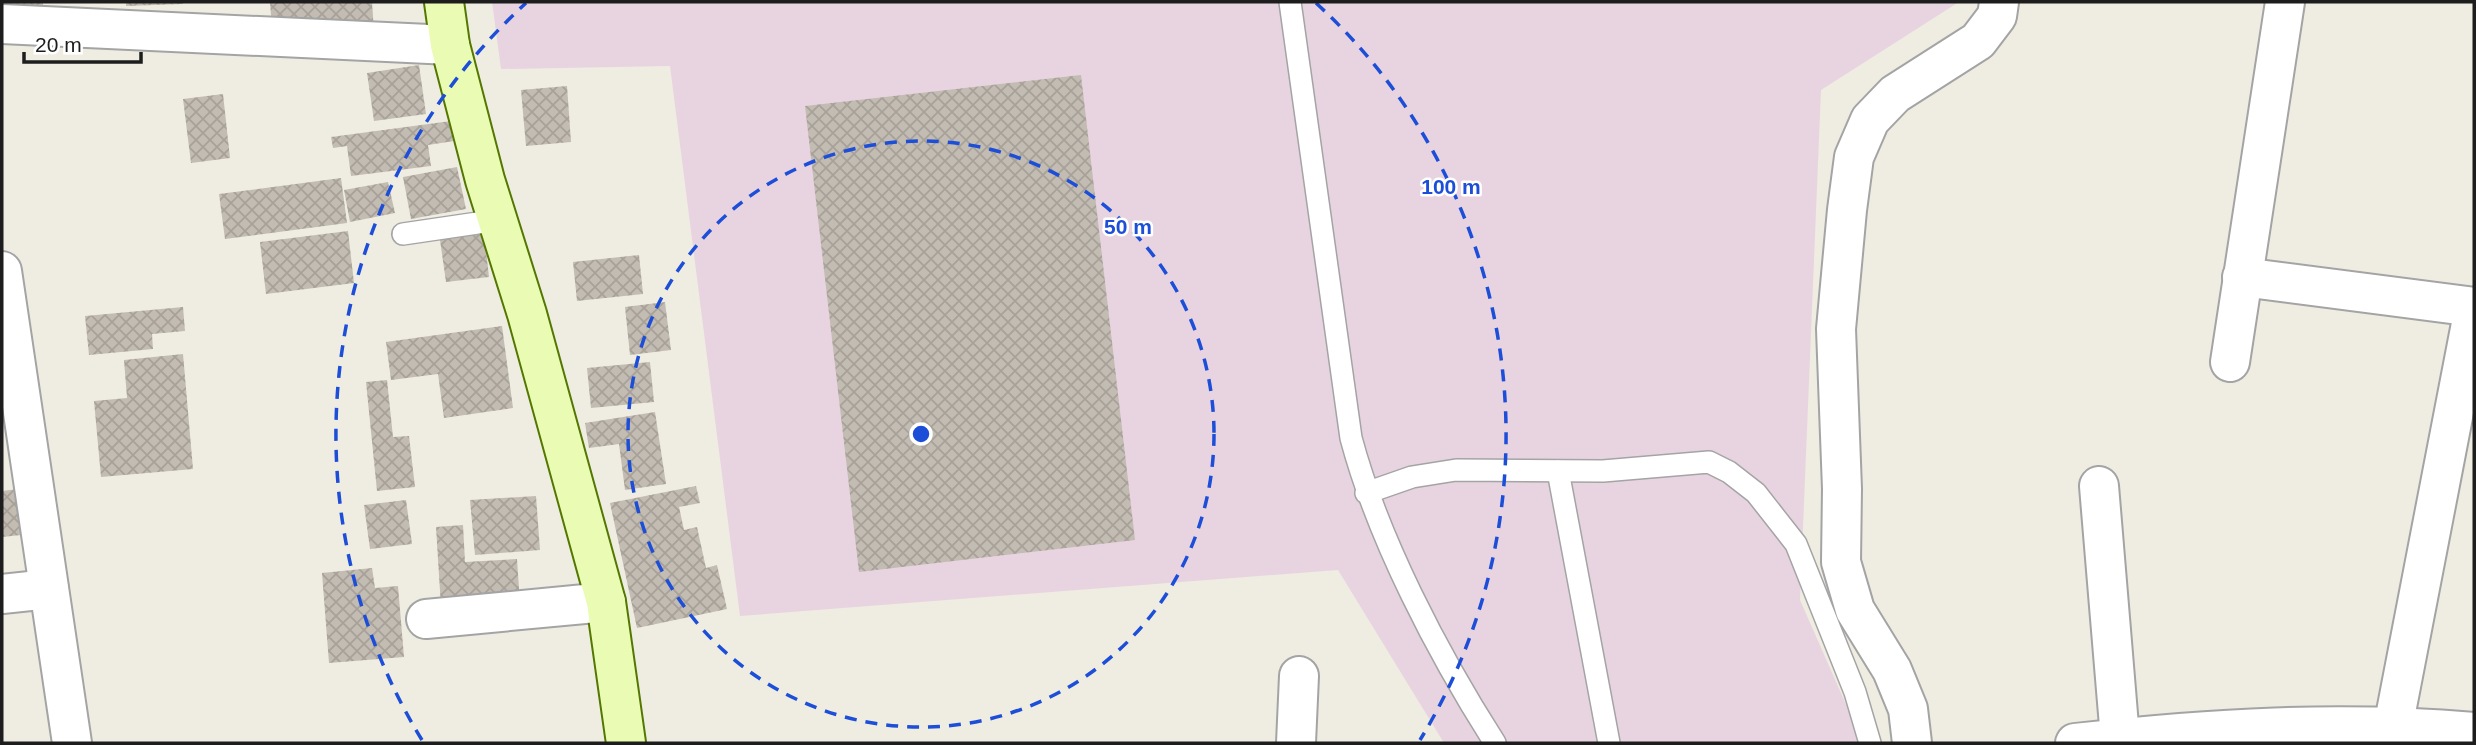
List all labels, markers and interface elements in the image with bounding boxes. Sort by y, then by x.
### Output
scale bar [24,21,142,65]
text: 20 m [35,33,82,56]
text: 100 m [1421,175,1481,198]
text: 50 m [1104,215,1152,238]
centre of rings [909,422,933,446]

